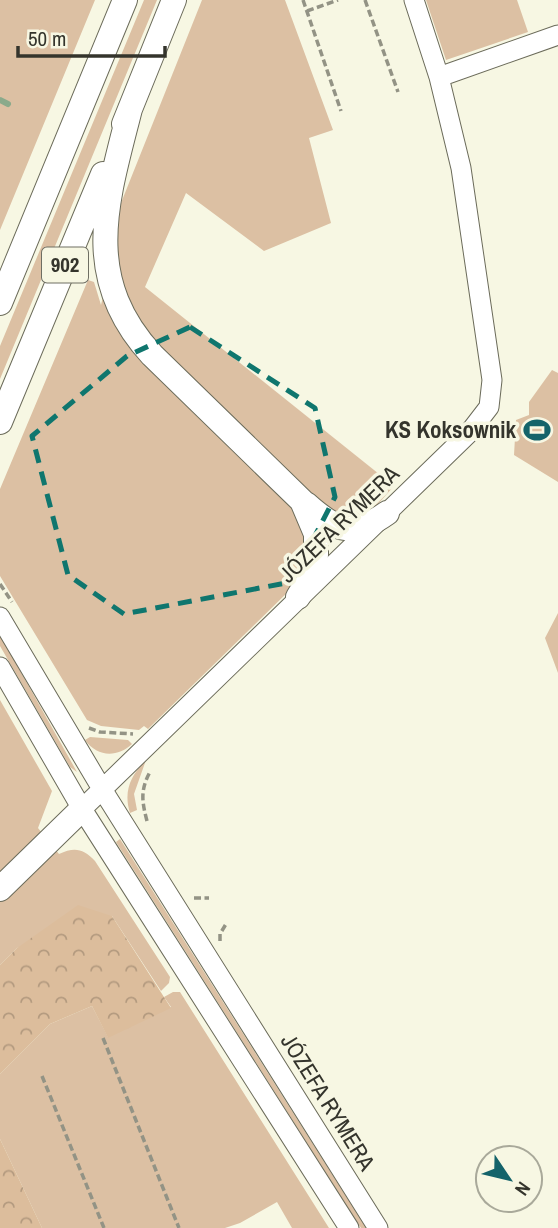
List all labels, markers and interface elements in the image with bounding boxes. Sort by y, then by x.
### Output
scale bar [18,14,164,58]
text: 50 m [28,24,66,53]
road number: 902 [42,247,88,282]
place label: KS Koksownik [385,414,517,445]
sports icon: KS Koksownik [522,415,552,445]
street label: JÓZEFA RYMERA [272,458,406,589]
street label: JÓZEFA RYMERA [274,1027,383,1176]
north arrow [474,1144,544,1214]
text: N [509,1177,537,1201]

